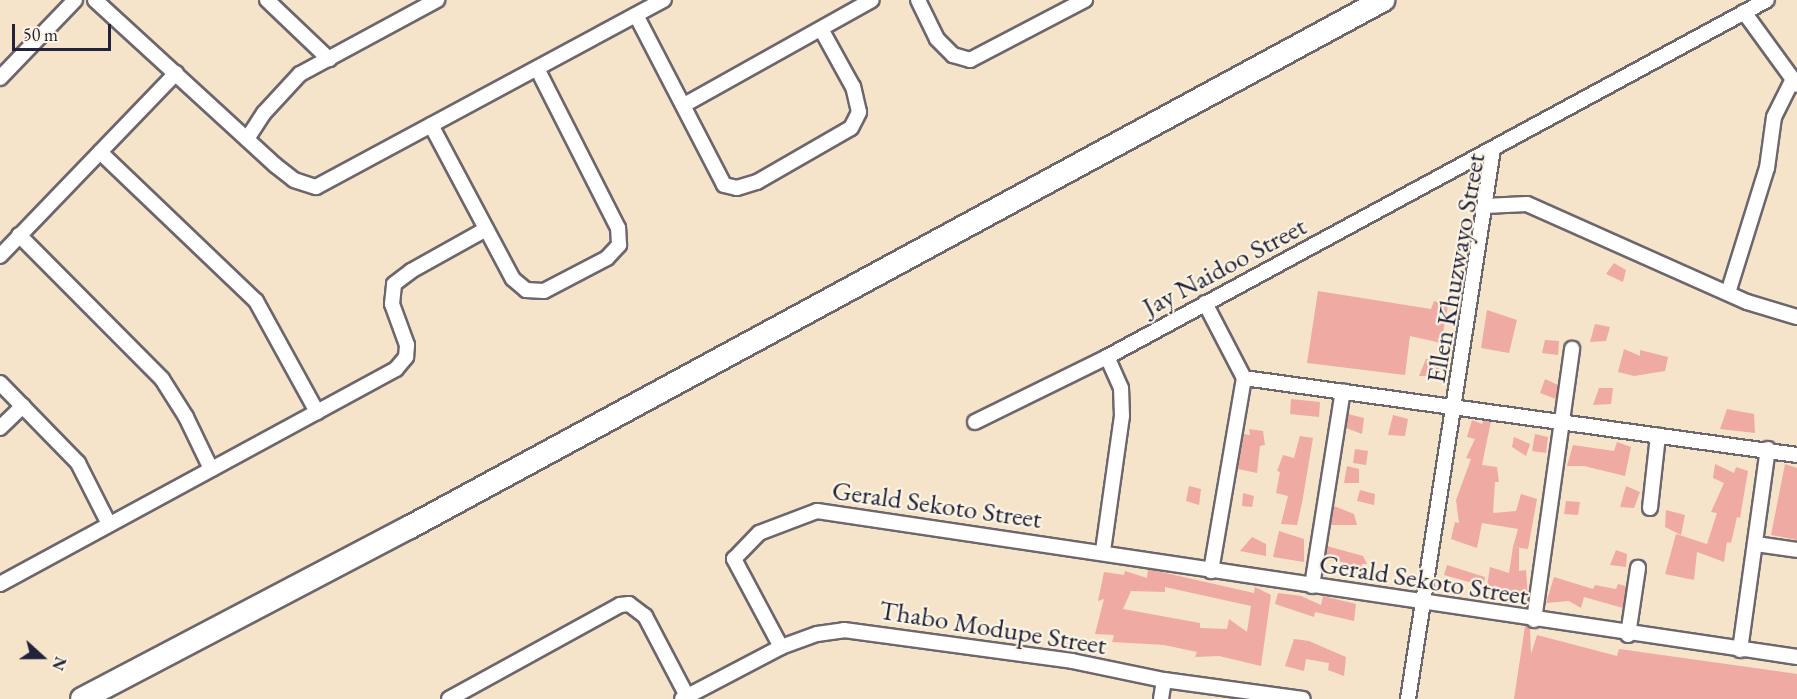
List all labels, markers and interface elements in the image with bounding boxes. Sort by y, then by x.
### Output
scale bar [15,12,114,50]
text: 50 m [23,23,58,46]
street label: Ellen Khuzwayo Street [1419,151,1491,385]
street label: Jay Naidoo Street [1137,209,1311,323]
street label: Gerald Sekoto Street [830,473,1044,535]
street label: Gerald Sekoto Street [1317,546,1531,612]
street label: Thabo Modupe Street [877,593,1109,661]
north arrow [12,627,72,687]
text: N [47,654,71,673]

